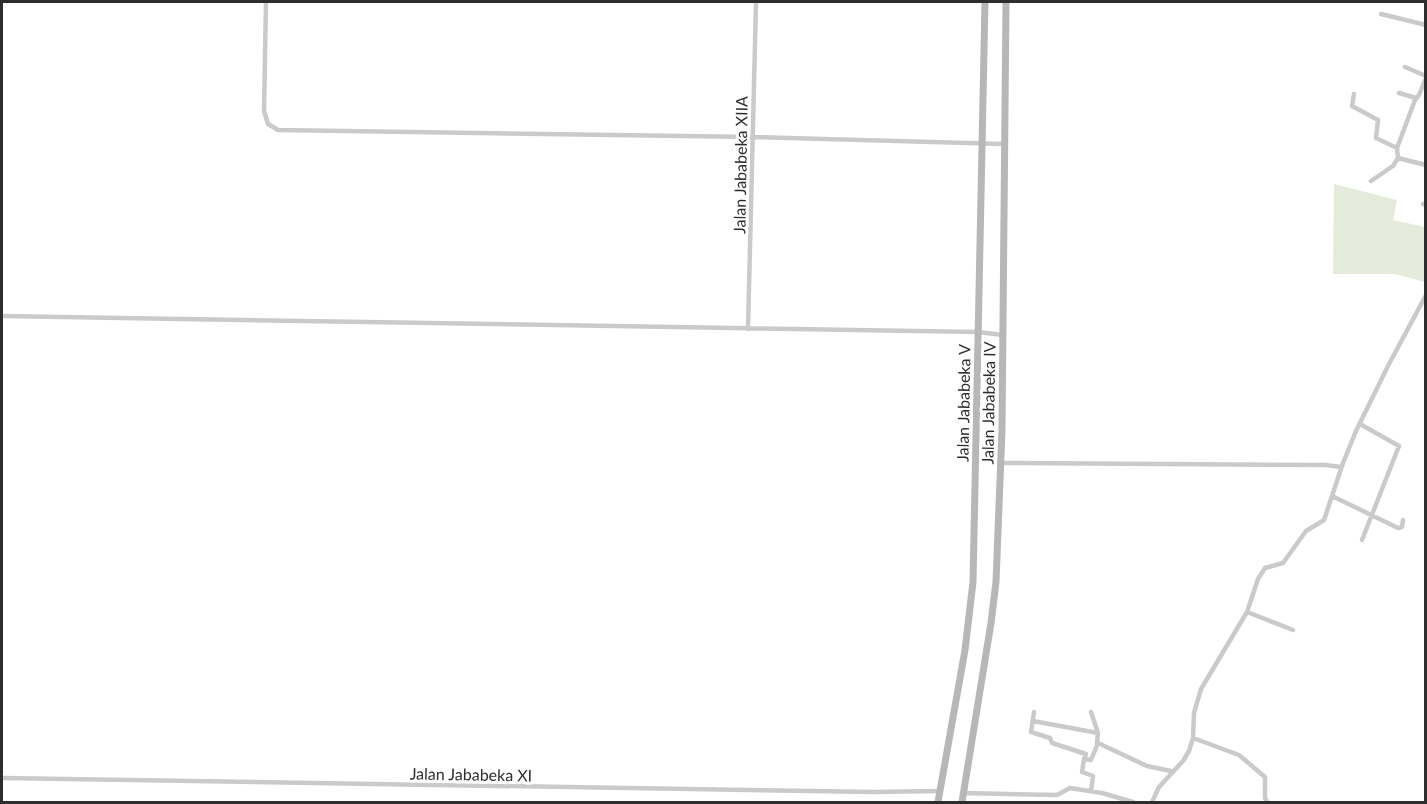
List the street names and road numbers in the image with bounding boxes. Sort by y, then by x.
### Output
street label: Jalan Jababeka XIIA [729,96,751,234]
street label: Jalan Jababeka IV [977,341,999,465]
street label: Jalan Jababeka V [952,344,974,462]
street label: Jalan Jababeka XI [410,763,532,785]

